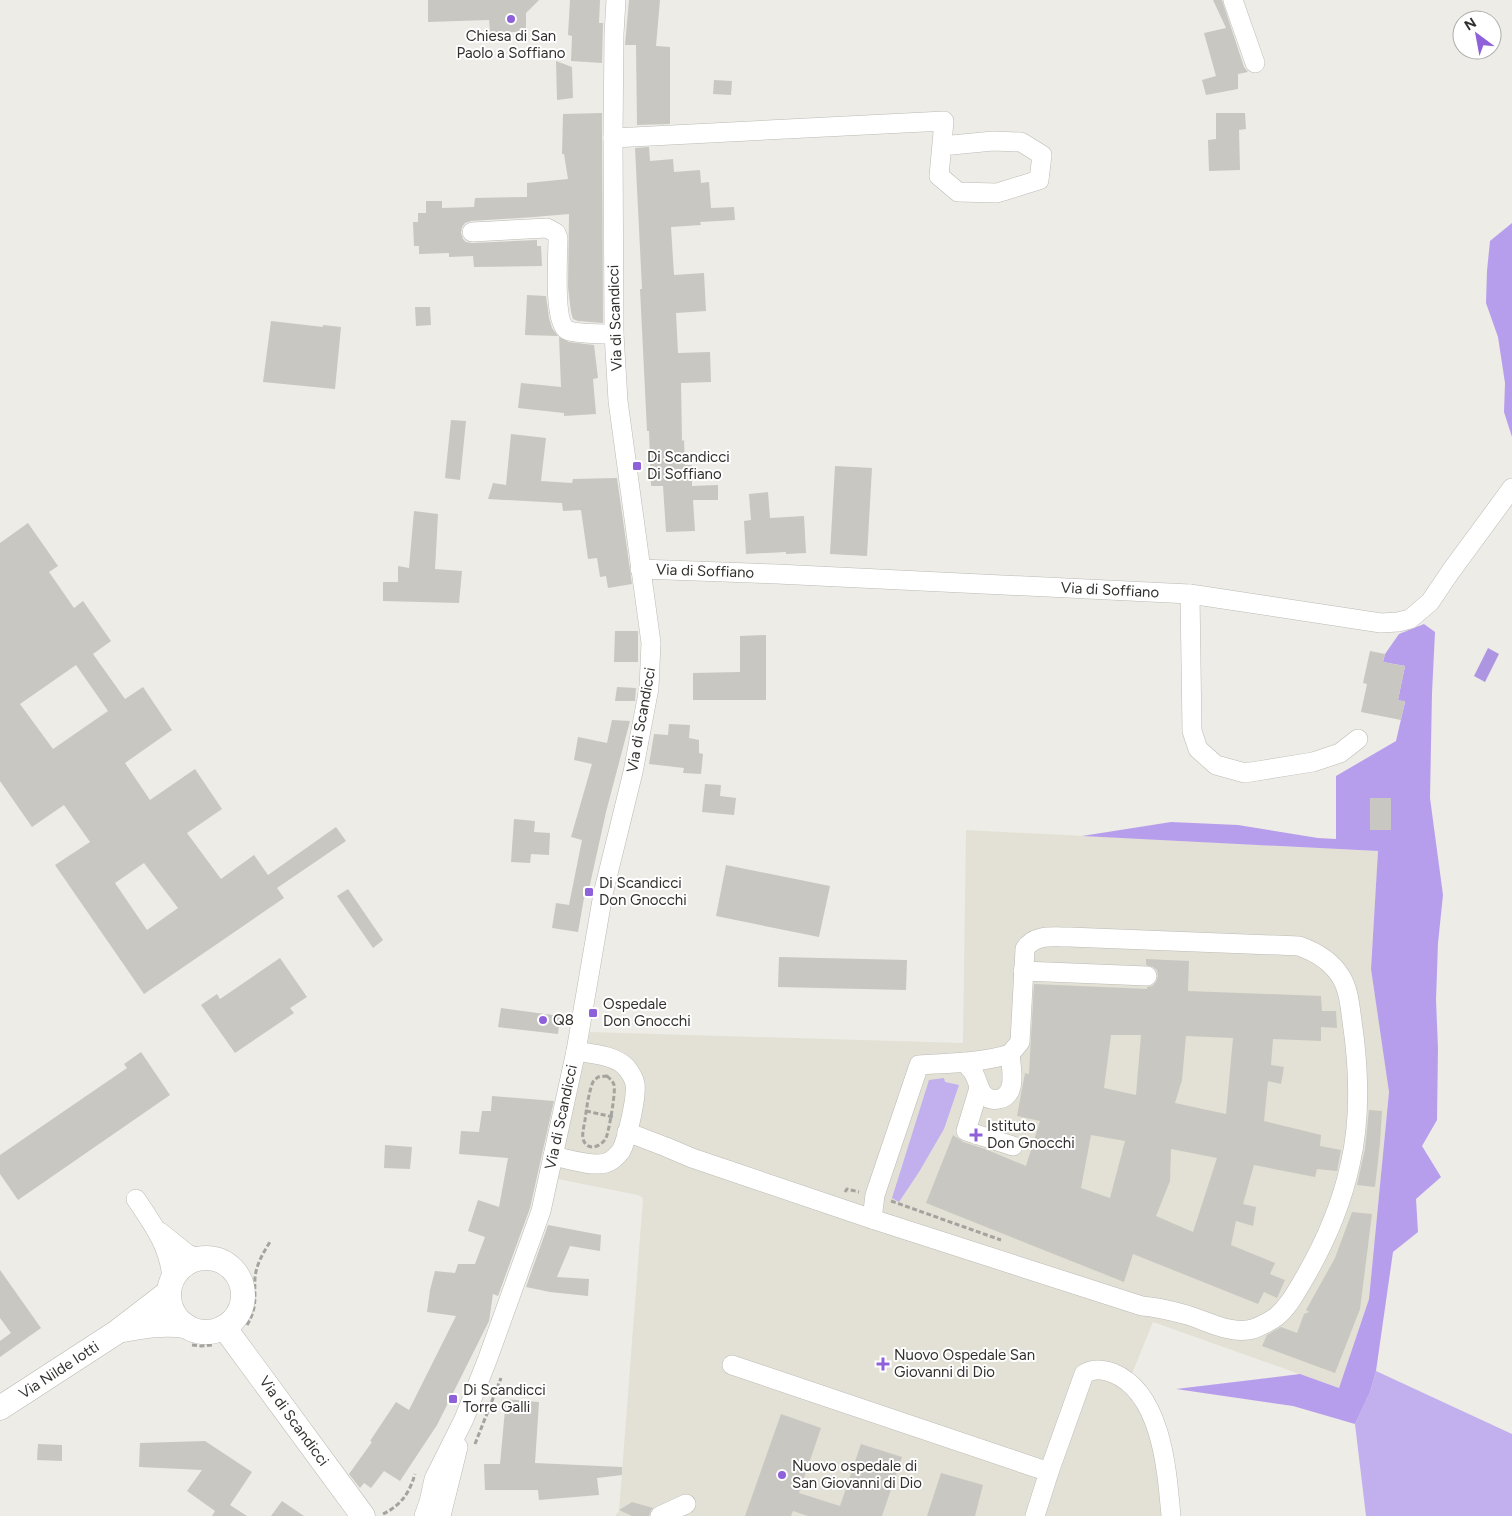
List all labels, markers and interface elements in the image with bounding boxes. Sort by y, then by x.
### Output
north arrow [1452,10,1502,60]
marker: Chiesa di San Paolo a Soffiano [505,13,517,25]
text: N [1461,14,1479,34]
place label: Chiesa di San Paolo a Soffiano [456,27,566,62]
street label: Via di Scandicci [604,264,626,372]
place label: Di Scandicci Di Soffiano [647,448,730,483]
marker: Di Scandicci Di Soffiano [631,460,643,472]
street label: Via di Soffiano [656,560,755,582]
street label: Via di Soffiano [1060,578,1160,602]
street label: Via di Scandicci [623,666,659,774]
place label: Di Scandicci Don Gnocchi [599,874,687,909]
marker: Di Scandicci Don Gnocchi [583,886,595,898]
place label: Ospedale Don Gnocchi [603,995,691,1030]
marker: Ospedale Don Gnocchi [587,1007,599,1019]
place label: Q8 [553,1011,574,1029]
marker: Q8 [537,1014,549,1026]
street label: Via di Scandicci [541,1063,581,1171]
place label: Istituto Don Gnocchi [987,1117,1075,1152]
marker: Istituto Don Gnocchi [969,1128,983,1142]
street label: Via Nilde Iotti [16,1337,102,1403]
place label: Nuovo Ospedale San Giovanni di Dio [894,1346,1035,1381]
marker: Nuovo Ospedale San Giovanni di Dio [876,1357,890,1371]
street label: Via di Scandicci [255,1373,333,1469]
place label: Di Scandicci Torre Galli [463,1381,546,1416]
marker: Di Scandicci Torre Galli [447,1393,459,1405]
place label: Nuovo ospedale di San Giovanni di Dio [792,1457,922,1492]
marker: Nuovo ospedale di San Giovanni di Dio [776,1469,788,1481]

